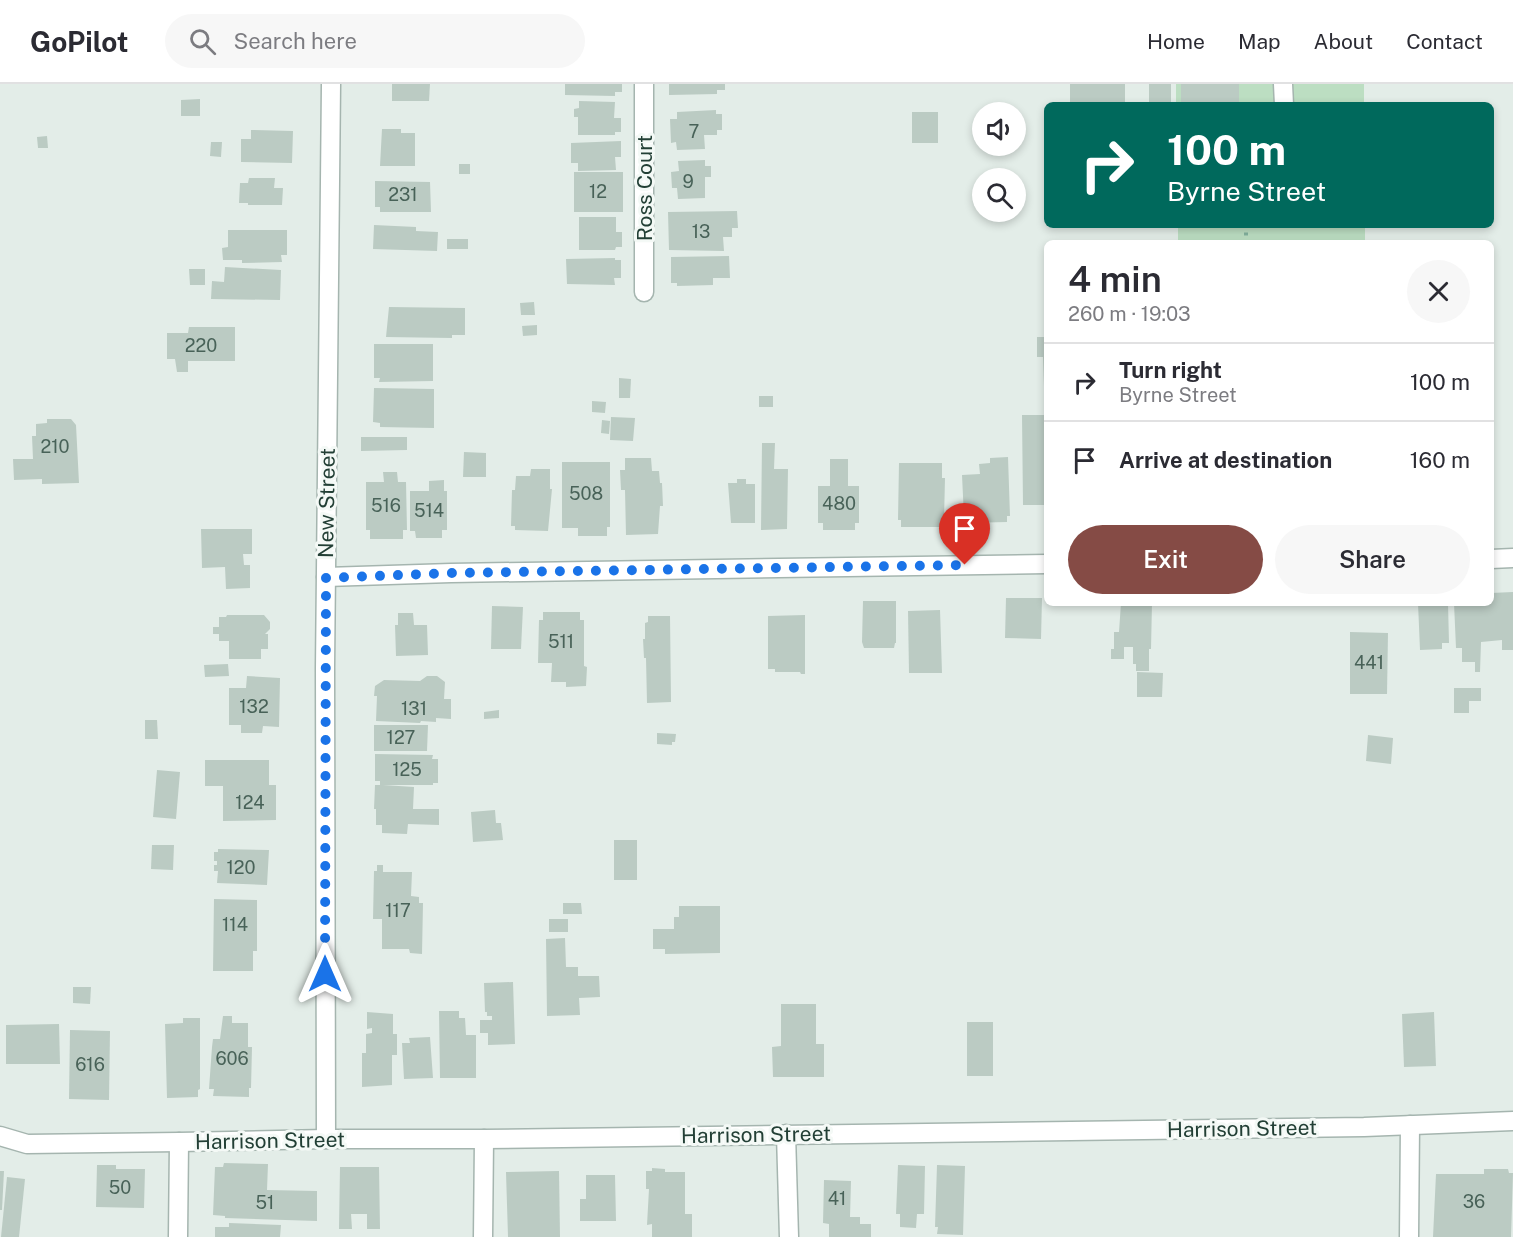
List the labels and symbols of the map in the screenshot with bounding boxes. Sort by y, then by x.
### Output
house number: 7 [689,121,699,142]
street label: Ross Court [632,135,657,241]
house number: 9 [682,171,694,192]
house number: 12 [589,181,607,202]
house number: 231 [388,184,418,205]
house number: 13 [692,221,710,242]
house number: 220 [185,335,217,356]
house number: 210 [40,436,70,457]
street label: New Street [313,448,340,558]
house number: 508 [569,483,603,504]
house number: 480 [822,493,856,514]
house number: 516 [371,495,401,516]
house number: 514 [414,500,444,521]
pin [939,503,990,565]
house number: 511 [548,631,574,652]
house number: 441 [1354,652,1384,673]
house number: 132 [239,696,269,717]
house number: 131 [401,698,427,719]
house number: 127 [387,727,415,748]
house number: 125 [392,759,422,780]
house number: 124 [235,792,265,813]
house number: 120 [226,857,256,878]
house number: 117 [385,900,411,921]
house number: 114 [222,914,248,935]
position arrow [293,942,357,1006]
house number: 606 [215,1048,249,1069]
house number: 616 [75,1054,105,1075]
street label: Harrison Street [1167,1115,1317,1142]
street label: Harrison Street [681,1121,831,1148]
street label: Harrison Street [195,1127,345,1154]
house number: 50 [109,1177,131,1198]
house number: 41 [828,1188,846,1209]
house number: 36 [1463,1191,1485,1212]
house number: 51 [256,1192,274,1213]

